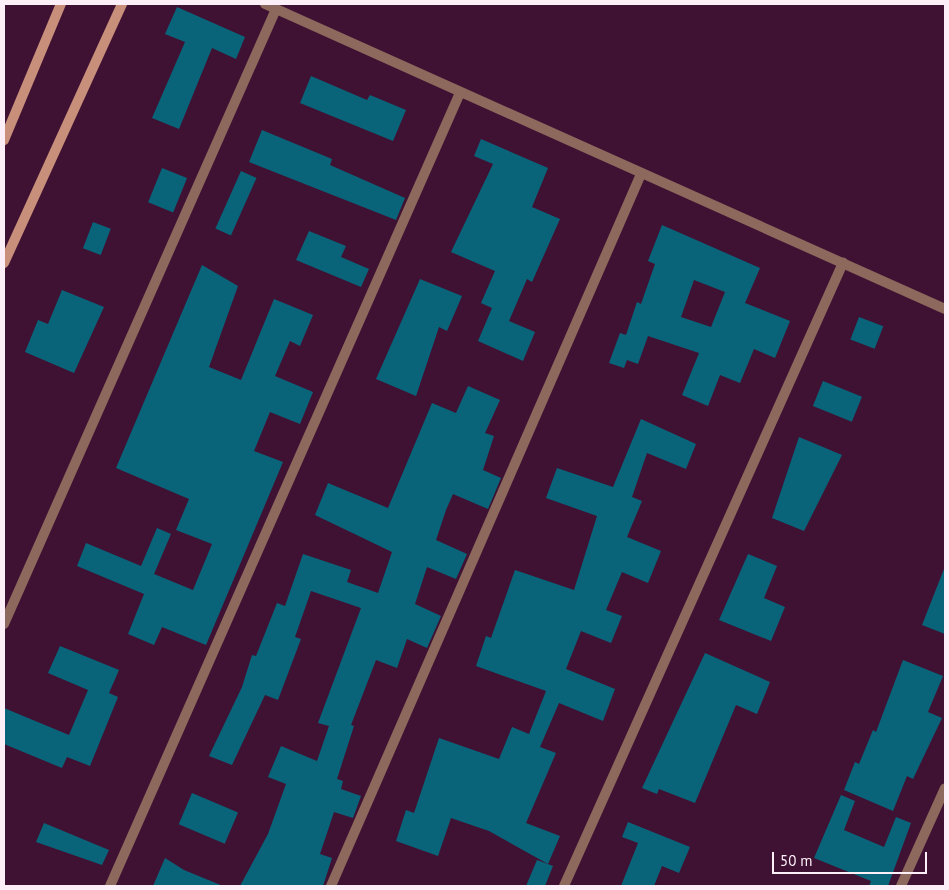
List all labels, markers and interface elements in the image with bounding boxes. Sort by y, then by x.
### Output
scale bar [774,842,929,874]
text: 50 m [780,851,813,870]

